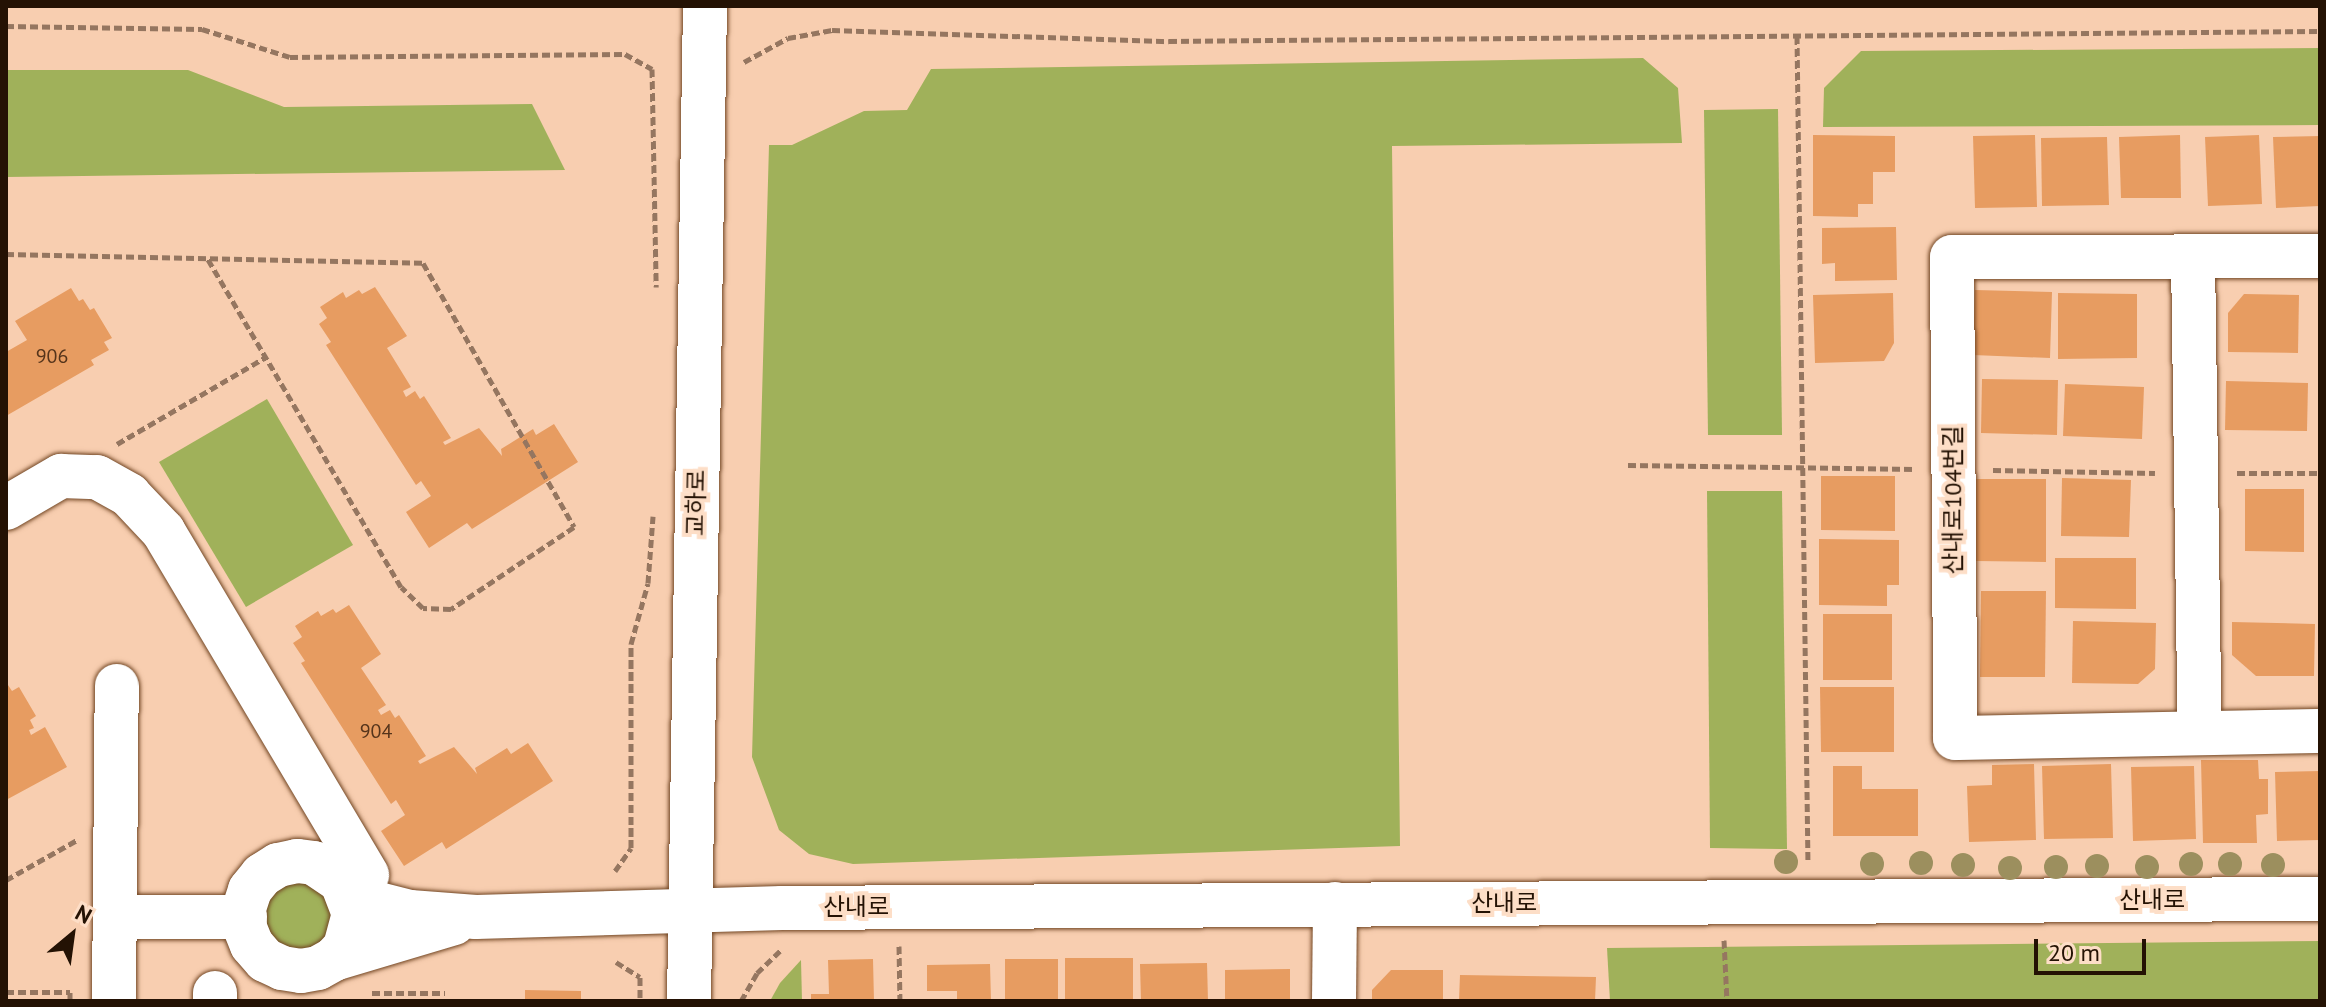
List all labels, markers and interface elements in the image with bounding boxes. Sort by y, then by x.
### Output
house number: 906 [36,344,68,368]
street label: 산내로104번길 [1939,425,1967,575]
street label: 교하로 [681,470,711,536]
house number: 904 [360,719,392,743]
street label: 산내로 [2119,886,2185,914]
street label: 산내로 [1471,889,1537,917]
street label: 산내로 [823,893,889,921]
north arrow [32,895,112,975]
text: N [71,898,97,930]
scale bar [2038,923,2150,973]
text: 20 m [2048,937,2100,968]

